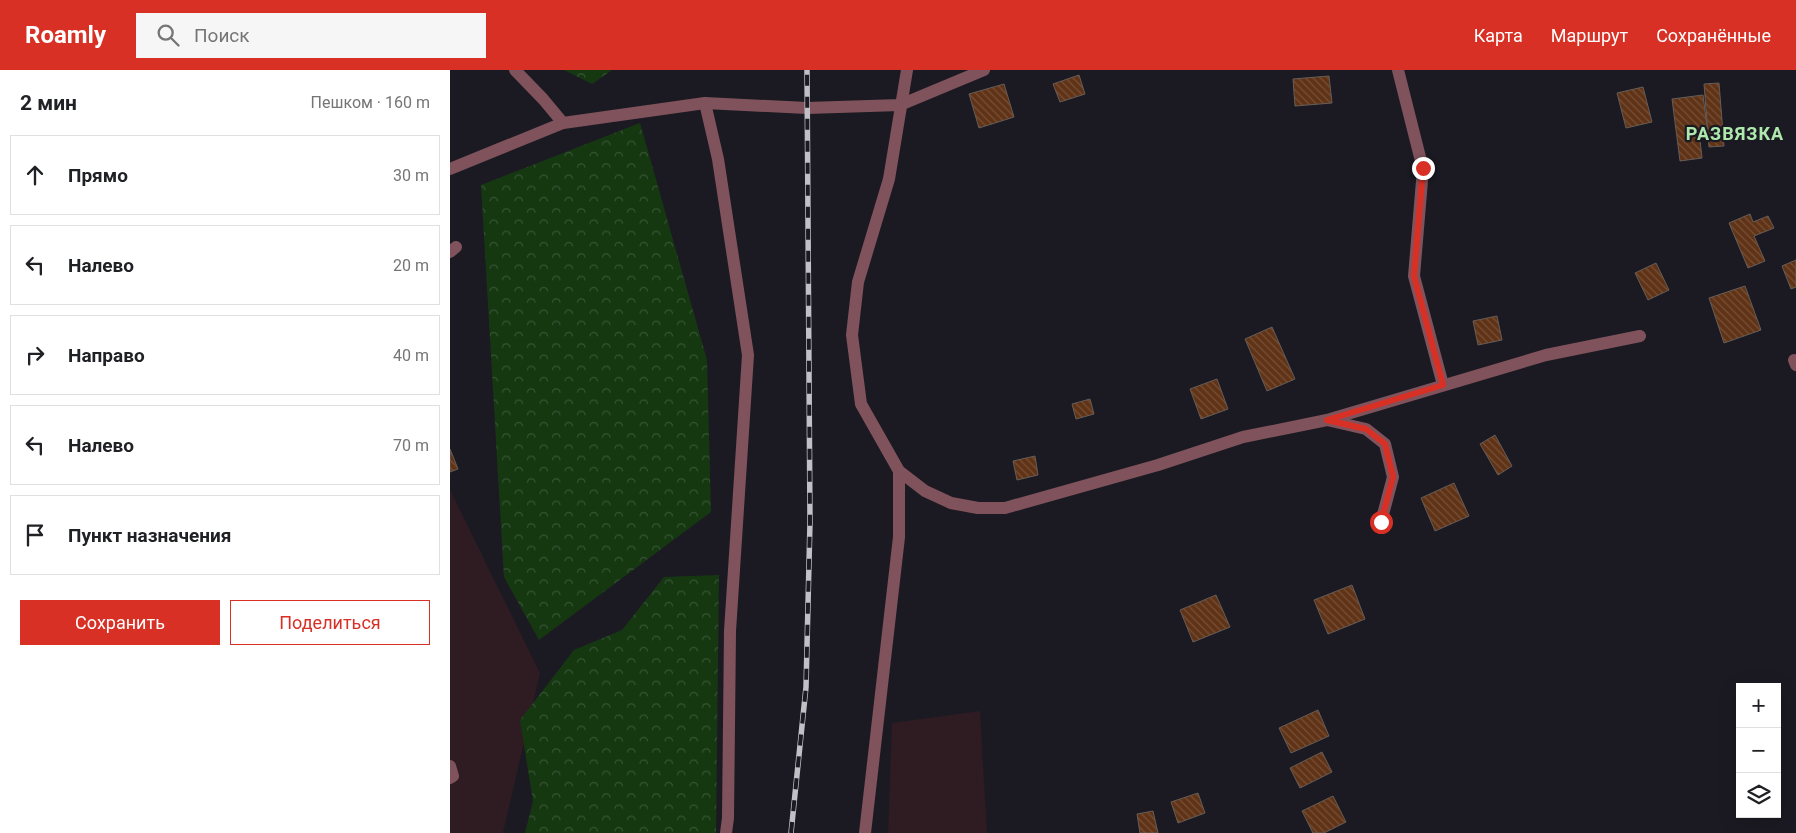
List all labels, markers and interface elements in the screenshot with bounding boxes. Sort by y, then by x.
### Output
search box [136,13,486,58]
text: Roamly [25,21,106,49]
icon: search [154,21,182,49]
text: Поиск [194,24,250,47]
text: Карта [1474,25,1523,46]
text: Маршрут [1551,25,1628,46]
text: Сохранённые [1656,25,1771,46]
text: 2 мин [20,91,77,115]
text: Пешком · 160 m [311,93,430,112]
district label: РАЗВЯЗКА [1686,123,1784,144]
route end [1412,157,1435,180]
icon: ahead [21,161,49,189]
text: Прямо [68,164,128,187]
text: 30 m [393,166,429,185]
icon: left [21,251,49,279]
text: Налево [68,254,134,277]
text: 20 m [393,256,429,275]
icon: right [21,341,49,369]
text: Направо [68,344,145,367]
text: 40 m [393,346,429,365]
icon: left [21,431,49,459]
text: Налево [68,434,134,457]
text: 70 m [393,436,429,455]
route start [1370,511,1393,534]
icon: arrive [21,521,49,549]
text: Пункт назначения [68,524,231,547]
button: Сохранить [20,600,220,645]
button: Поделиться [230,600,430,645]
map controls [1736,683,1781,818]
button: + [1736,683,1781,728]
button: − [1736,728,1781,773]
button: layers [1736,773,1781,818]

